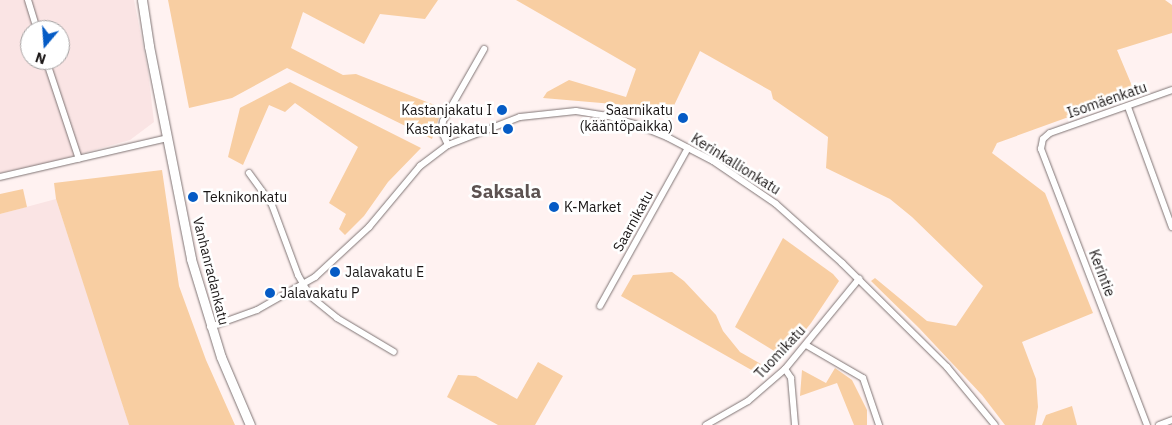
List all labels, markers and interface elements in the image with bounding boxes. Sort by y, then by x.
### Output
north arrow [20,20,70,70]
text: N [33,48,48,68]
street label: Isomäenkatu [1065,79,1149,121]
place label: Kastanjakatu I [401,102,492,118]
place label: Saarnikatu (kääntöpaikka) [579,102,673,134]
marker: Kastanjakatu I [496,104,508,116]
marker: Saarnikatu (kääntöpaikka) [677,112,689,124]
place label: Kastanjakatu L [406,121,498,137]
marker: Kastanjakatu L [502,123,514,135]
street label: Kerinkallionkatu [688,130,784,198]
district label: Saksala [471,181,541,203]
street label: Saarnikatu [609,187,657,255]
place label: Teknikonkatu [203,189,287,205]
marker: Teknikonkatu [187,191,199,203]
place label: K-Market [564,199,621,215]
marker: K-Market [548,201,560,213]
street label: Vanhanradankatu [189,215,233,327]
street label: Kerintie [1085,247,1119,299]
place label: Jalavakatu E [345,264,424,280]
marker: Jalavakatu E [329,266,341,278]
place label: Jalavakatu P [280,285,359,301]
marker: Jalavakatu P [264,287,276,299]
street label: Tuomikatu [751,322,809,382]

